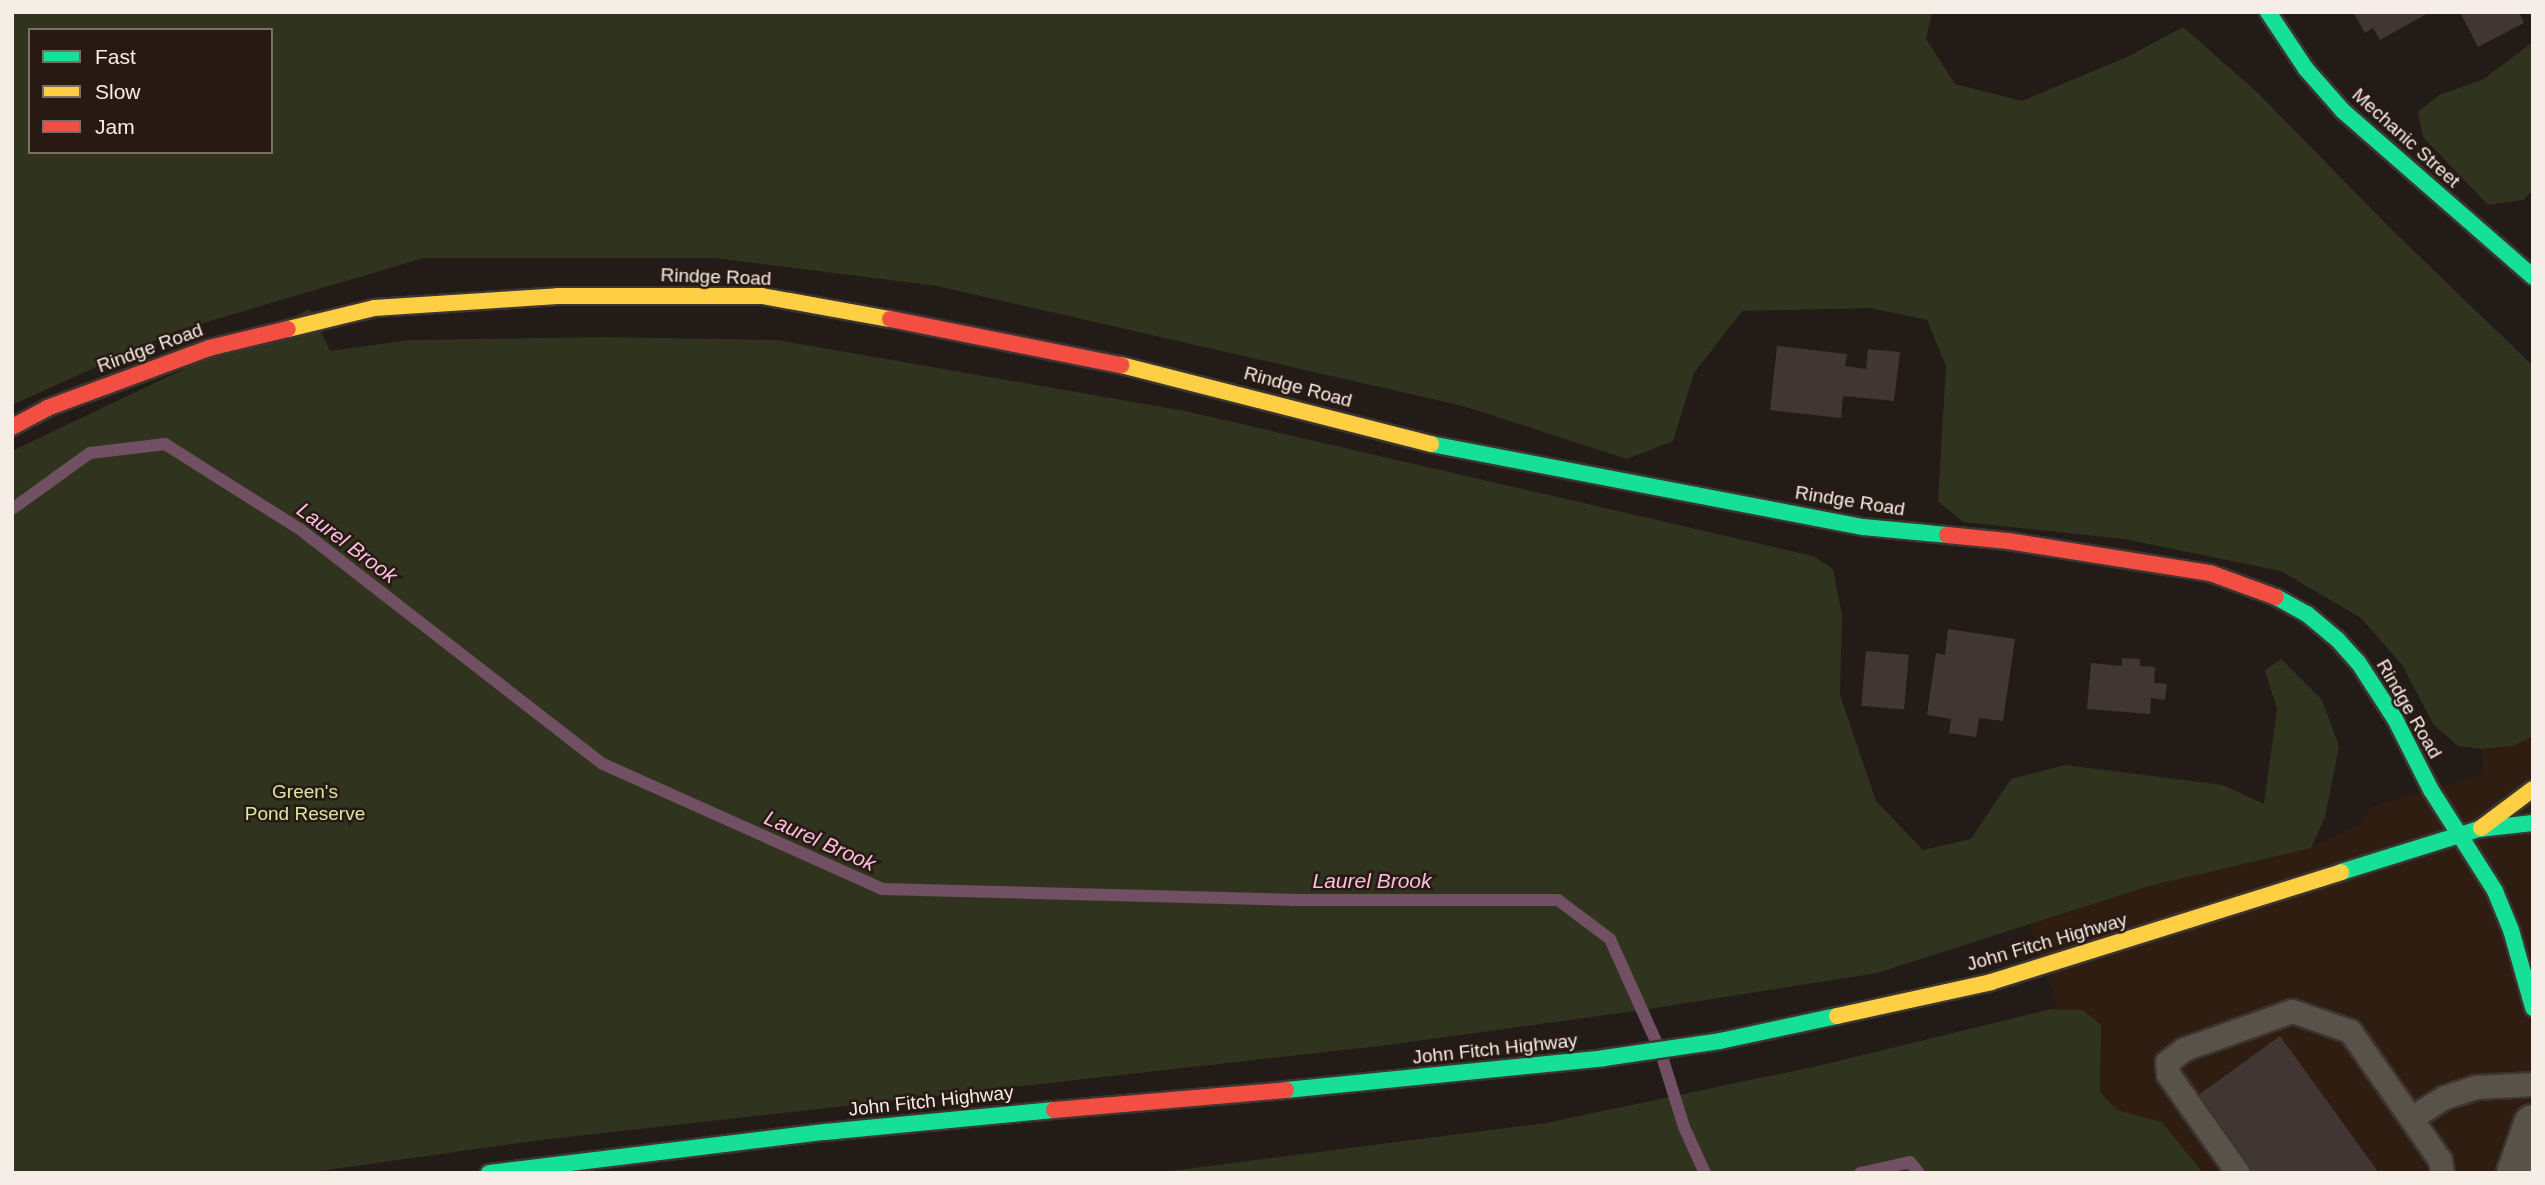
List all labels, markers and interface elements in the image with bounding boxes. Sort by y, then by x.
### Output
legend [28,28,273,154]
text: Fast [95,45,136,68]
text: Slow [95,80,141,103]
street label: Mechanic Street [2347,84,2465,192]
text: Jam [95,115,135,138]
street label: Rindge Road [660,264,772,290]
street label: Rindge Road [94,318,206,378]
street label: Rindge Road [1241,362,1355,412]
street label: Rindge Road [1793,481,1907,521]
water label: Laurel Brook [292,497,402,589]
street label: Rindge Road [2371,655,2447,763]
park label: Green's Pond Reserve [245,781,365,825]
water label: Laurel Brook [760,805,880,877]
water label: Laurel Brook [1312,868,1432,894]
street label: John Fitch Highway [1964,908,2130,976]
street label: John Fitch Highway [1411,1029,1579,1069]
street label: John Fitch Highway [847,1081,1015,1121]

